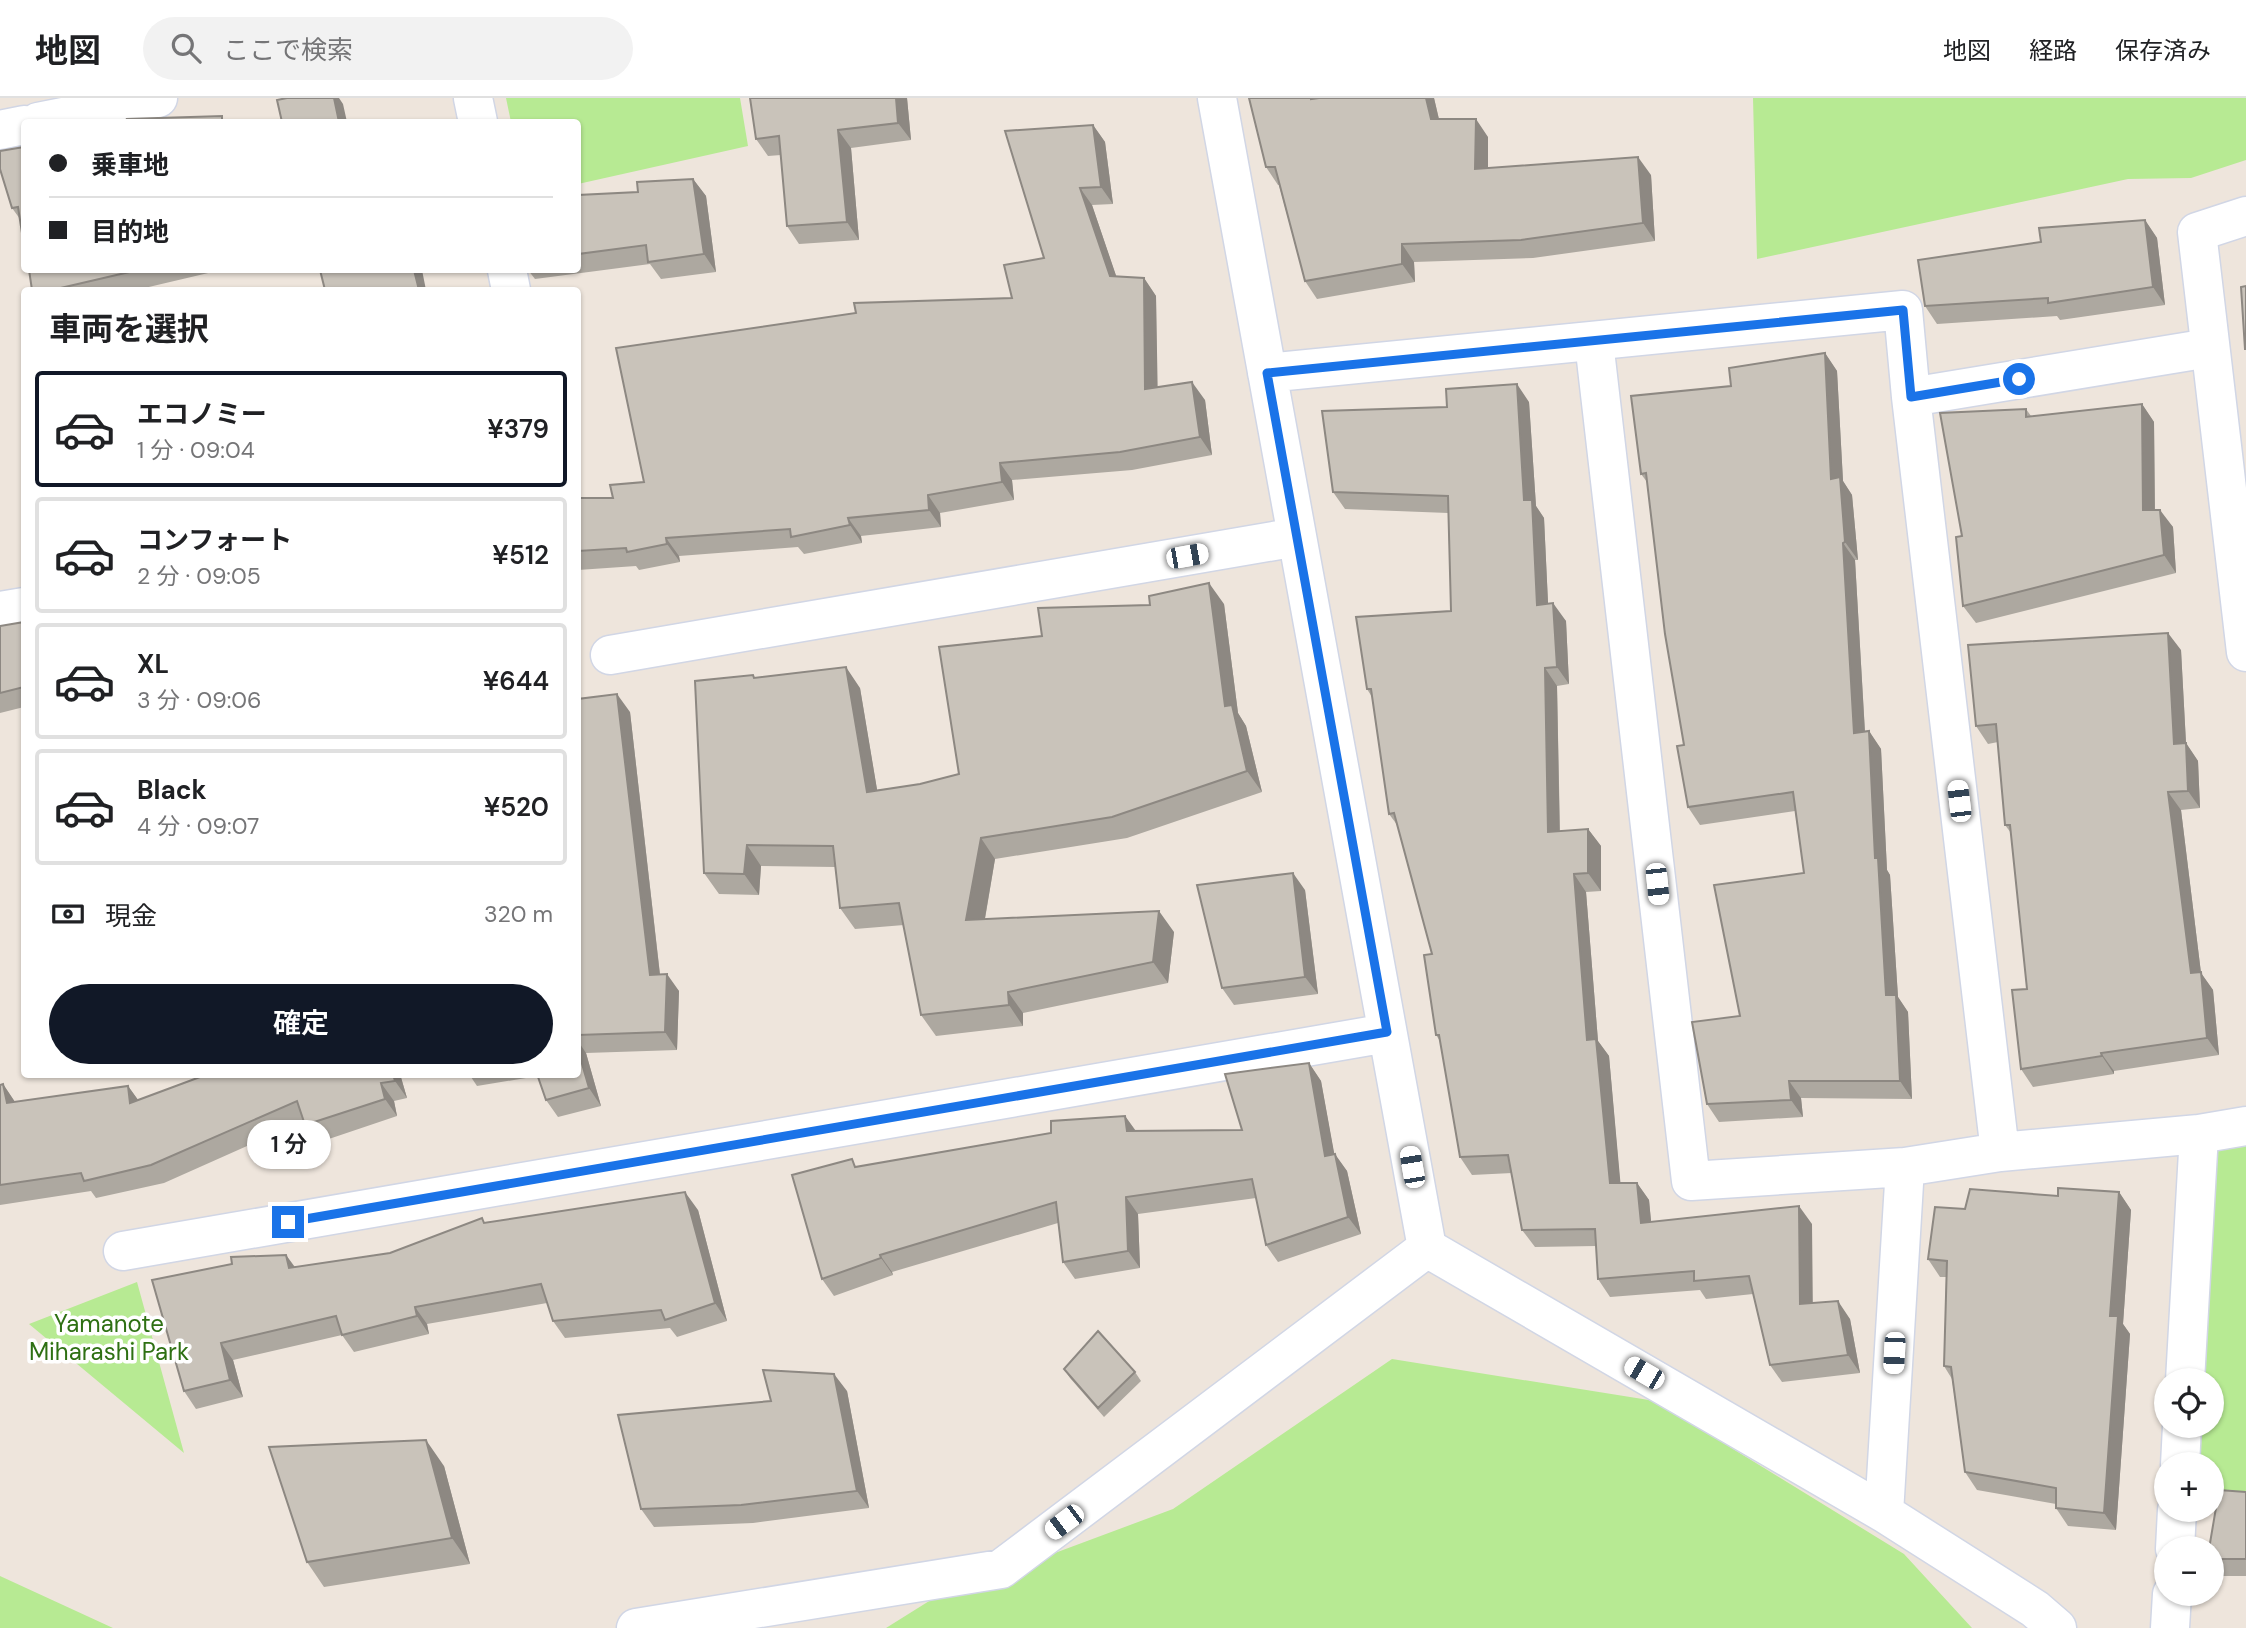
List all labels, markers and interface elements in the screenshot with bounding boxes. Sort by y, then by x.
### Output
search box [143,17,633,80]
text: 地図 [35,29,101,72]
icon: search [167,29,205,67]
text: ここで検索 [223,33,353,67]
text: 地図 [1943,35,1991,66]
text: 経路 [2029,35,2077,66]
text: 保存済み [2115,35,2211,66]
text: 乗車地 [91,148,169,182]
text: 目的地 [91,215,169,249]
text: 車両を選択 [49,308,209,350]
route start [2003,363,2035,395]
text: エコノミー [137,397,267,431]
icon: car [53,398,116,461]
text: ¥379 [487,412,549,446]
text: 1 分 · 09:04 [137,435,255,465]
text: コンフォート [137,523,292,557]
icon: car [53,524,116,587]
text: ¥512 [492,538,549,572]
car [1165,542,1210,570]
text: 2 分 · 09:05 [137,561,261,591]
text: XL [137,647,169,681]
icon: car [53,650,116,713]
text: ¥644 [483,664,549,698]
text: 3 分 · 09:06 [137,685,262,715]
text: Black [137,773,207,807]
icon: car [53,776,116,839]
car [1947,779,1972,823]
text: ¥520 [484,790,549,824]
text: 4 分 · 09:07 [137,811,259,841]
car [1645,862,1670,906]
icon: cash [49,895,87,933]
text: 現金 [105,899,157,933]
text: 320 m [484,899,553,929]
button: 確定 [49,984,553,1064]
callout: 1 分 [246,1121,330,1170]
text: 1 分 [271,1129,307,1159]
car [1399,1144,1426,1190]
route end [272,1206,304,1238]
park label: Yamanote Miharashi Park [29,1308,189,1367]
car [1883,1331,1906,1375]
car [1621,1353,1668,1393]
map controls [2154,1368,2224,1606]
button: locate [2154,1368,2224,1438]
button: + [2154,1452,2224,1522]
car [1041,1501,1088,1543]
button: − [2154,1536,2224,1606]

